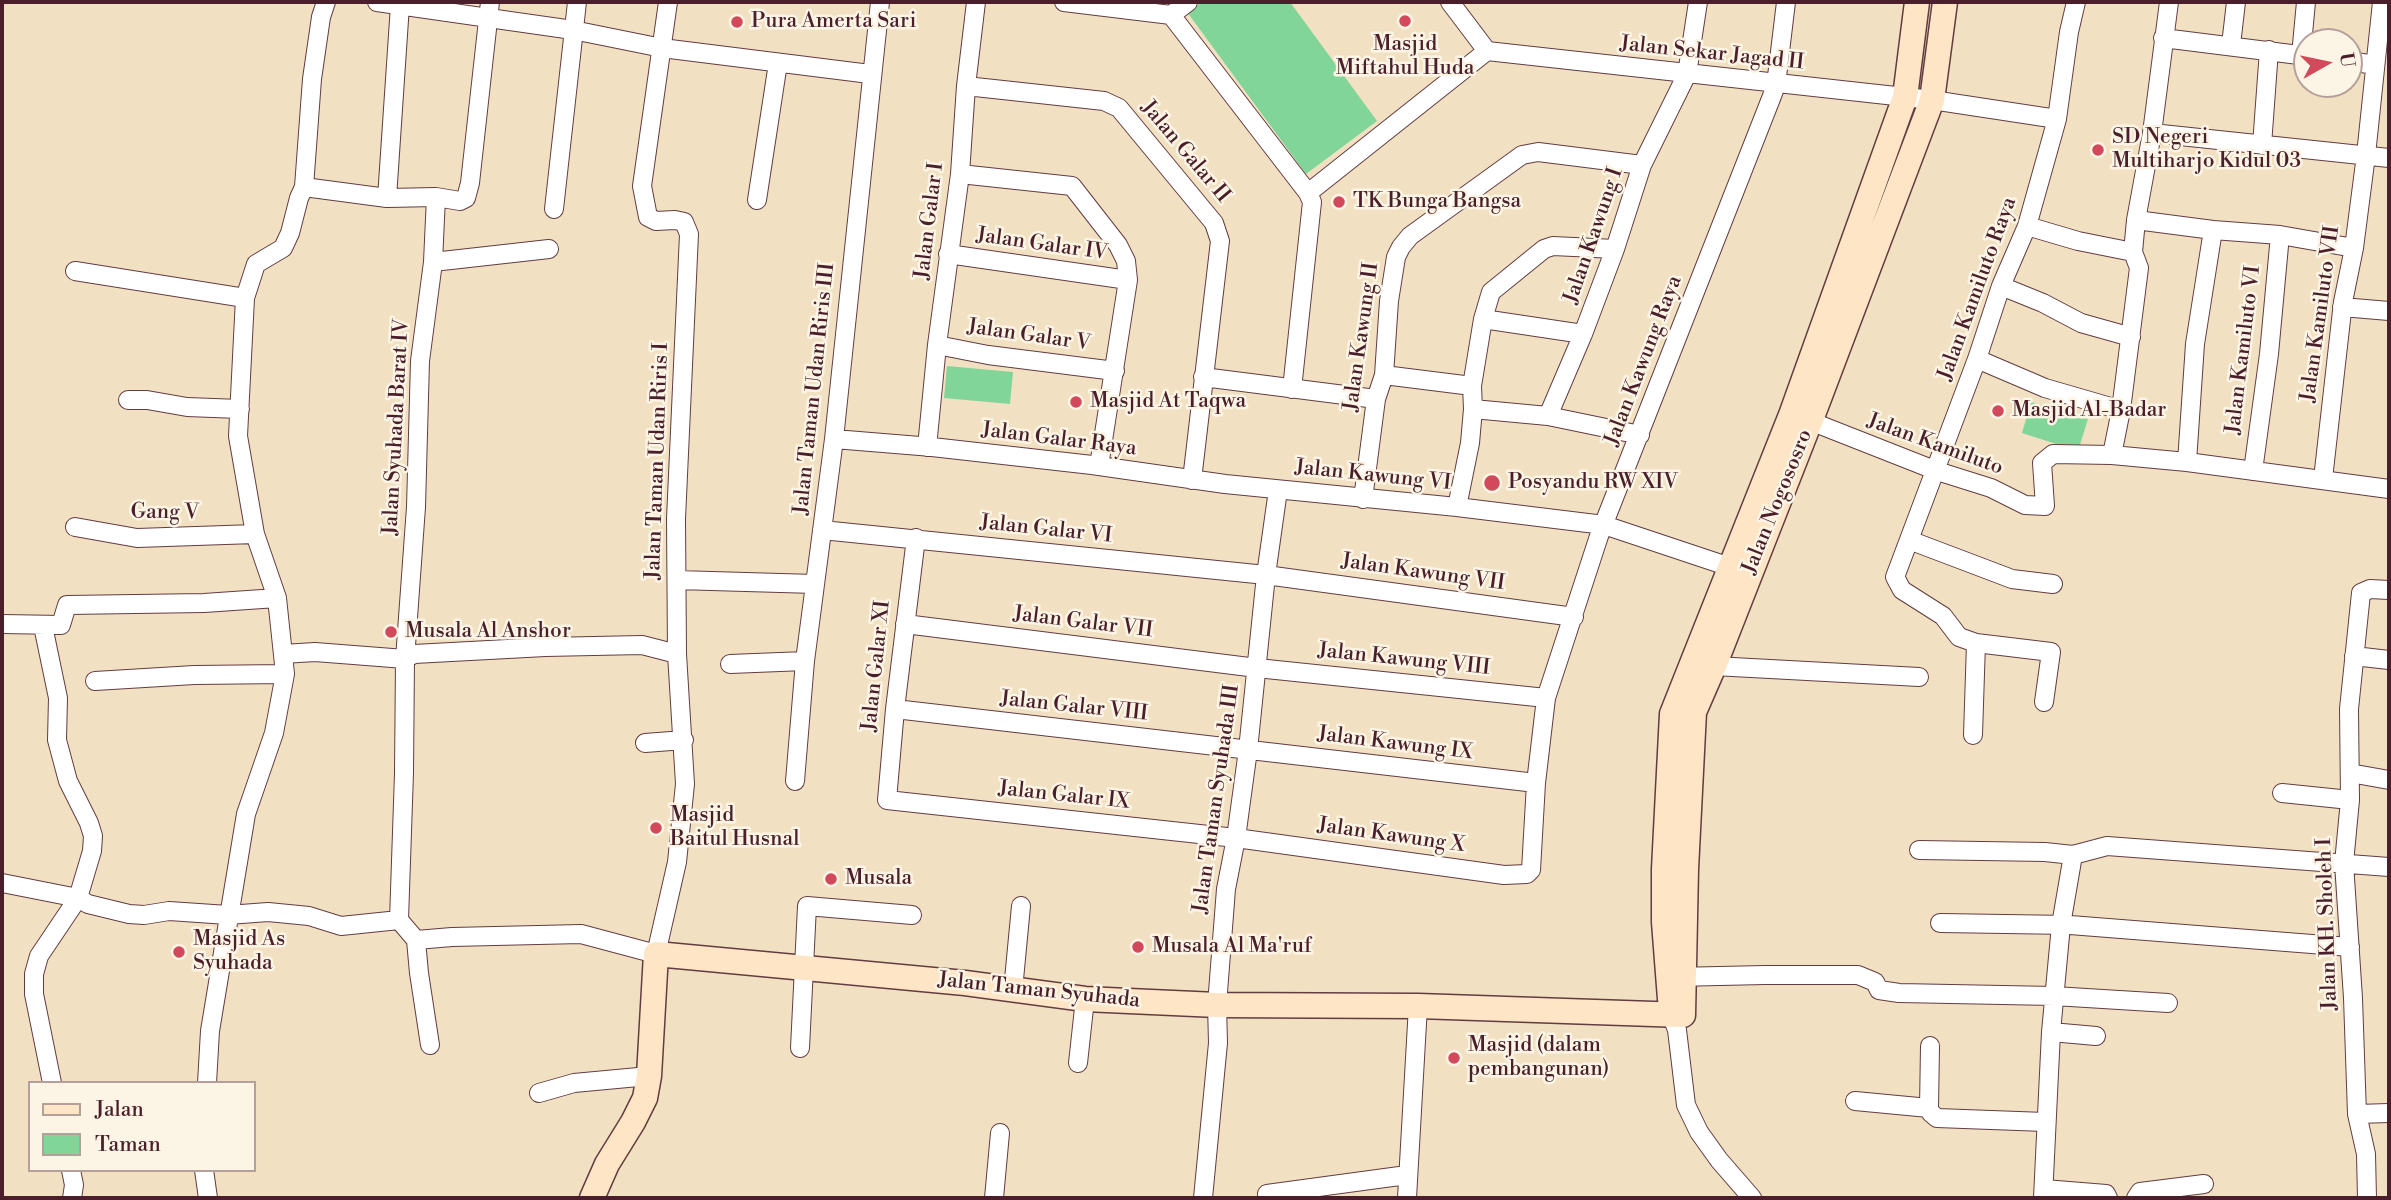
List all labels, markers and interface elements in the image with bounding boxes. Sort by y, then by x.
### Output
place label: Pura Amerta Sari [751,9,916,35]
marker: Masjid Miftahul Huda [1397,13,1413,29]
marker: Pura Amerta Sari [729,14,745,30]
north arrow [2293,28,2363,98]
place label: Masjid Miftahul Huda [1336,32,1474,82]
street label: Jalan Sekar Jagad II [1619,32,1805,76]
text: U [2334,51,2360,69]
street label: Jalan Galar II [1135,96,1235,208]
place label: SD Negeri Multiharjo Kidul 03 [2112,125,2301,175]
marker: SD Negeri Multiharjo Kidul 03 [2090,142,2106,158]
street label: Jalan Galar I [910,161,950,281]
street label: Jalan Kawung I [1559,165,1629,307]
place label: TK Bunga Bangsa [1353,189,1521,215]
marker: TK Bunga Bangsa [1331,194,1347,210]
street label: Jalan Kamiluto Raya [1933,194,2023,384]
street label: Jalan Galar IV [975,223,1109,267]
street label: Jalan Kamiluto VII [2296,224,2346,404]
street label: Jalan Kawung II [1339,261,1385,413]
street label: Jalan Taman Udan Riris III [789,262,841,516]
street label: Jalan Kamiluto VI [2221,264,2267,436]
street label: Jalan Kawung Raya [1600,272,1688,450]
street label: Jalan Galar V [966,315,1092,357]
street label: Jalan Syuhada Barat IV [379,318,415,536]
street label: Jalan Taman Udan Riris I [641,342,675,580]
place label: Masjid At Taqwa [1090,389,1246,415]
marker: Masjid At Taqwa [1068,394,1084,410]
place label: Masjid Al-Badar [2012,398,2166,424]
marker: Masjid Al-Badar [1990,403,2006,419]
street label: Jalan Kamiluto [1864,409,2006,481]
street label: Jalan Galar Raya [980,418,1138,462]
street label: Jalan Nogososro [1737,426,1819,578]
street label: Jalan Kawung VI [1294,455,1452,497]
place label: Posyandu RW XIV [1508,470,1678,496]
marker: Posyandu RW XIV [1482,473,1502,493]
street label: Gang V [130,500,200,526]
street label: Jalan Galar VI [979,511,1113,549]
street label: Jalan Kawung VII [1340,549,1506,597]
street label: Jalan Galar XI [858,599,896,733]
street label: Jalan Galar VII [1012,602,1154,644]
place label: Musala Al Anshor [405,619,571,645]
marker: Musala Al Anshor [383,624,399,640]
street label: Jalan Kawung VIII [1317,638,1491,682]
street label: Jalan Taman Syuhada III [1188,683,1246,915]
street label: Jalan Galar VIII [999,687,1149,727]
street label: Jalan Kawung IX [1316,722,1474,766]
street label: Jalan Galar IX [997,777,1131,815]
place label: Masjid Baitul Husnal [670,803,799,853]
street label: Jalan Kawung X [1316,813,1466,859]
marker: Masjid Baitul Husnal [648,820,664,836]
street label: Jalan KH. Sholeh I [2312,837,2344,1011]
place label: Musala [845,866,912,892]
marker: Musala [823,871,839,887]
place label: Masjid As Syuhada [193,927,285,977]
place label: Musala Al Ma'ruf [1152,934,1312,960]
marker: Musala Al Ma'ruf [1130,939,1146,955]
marker: Masjid As Syuhada [171,944,187,960]
street label: Jalan Taman Syuhada [937,968,1141,1014]
place label: Masjid (dalam pembangunan) [1468,1033,1609,1083]
marker: Masjid (dalam pembangunan) [1446,1050,1462,1066]
legend [28,1081,256,1172]
text: Jalan [95,1097,144,1123]
text: Taman [95,1132,161,1158]

